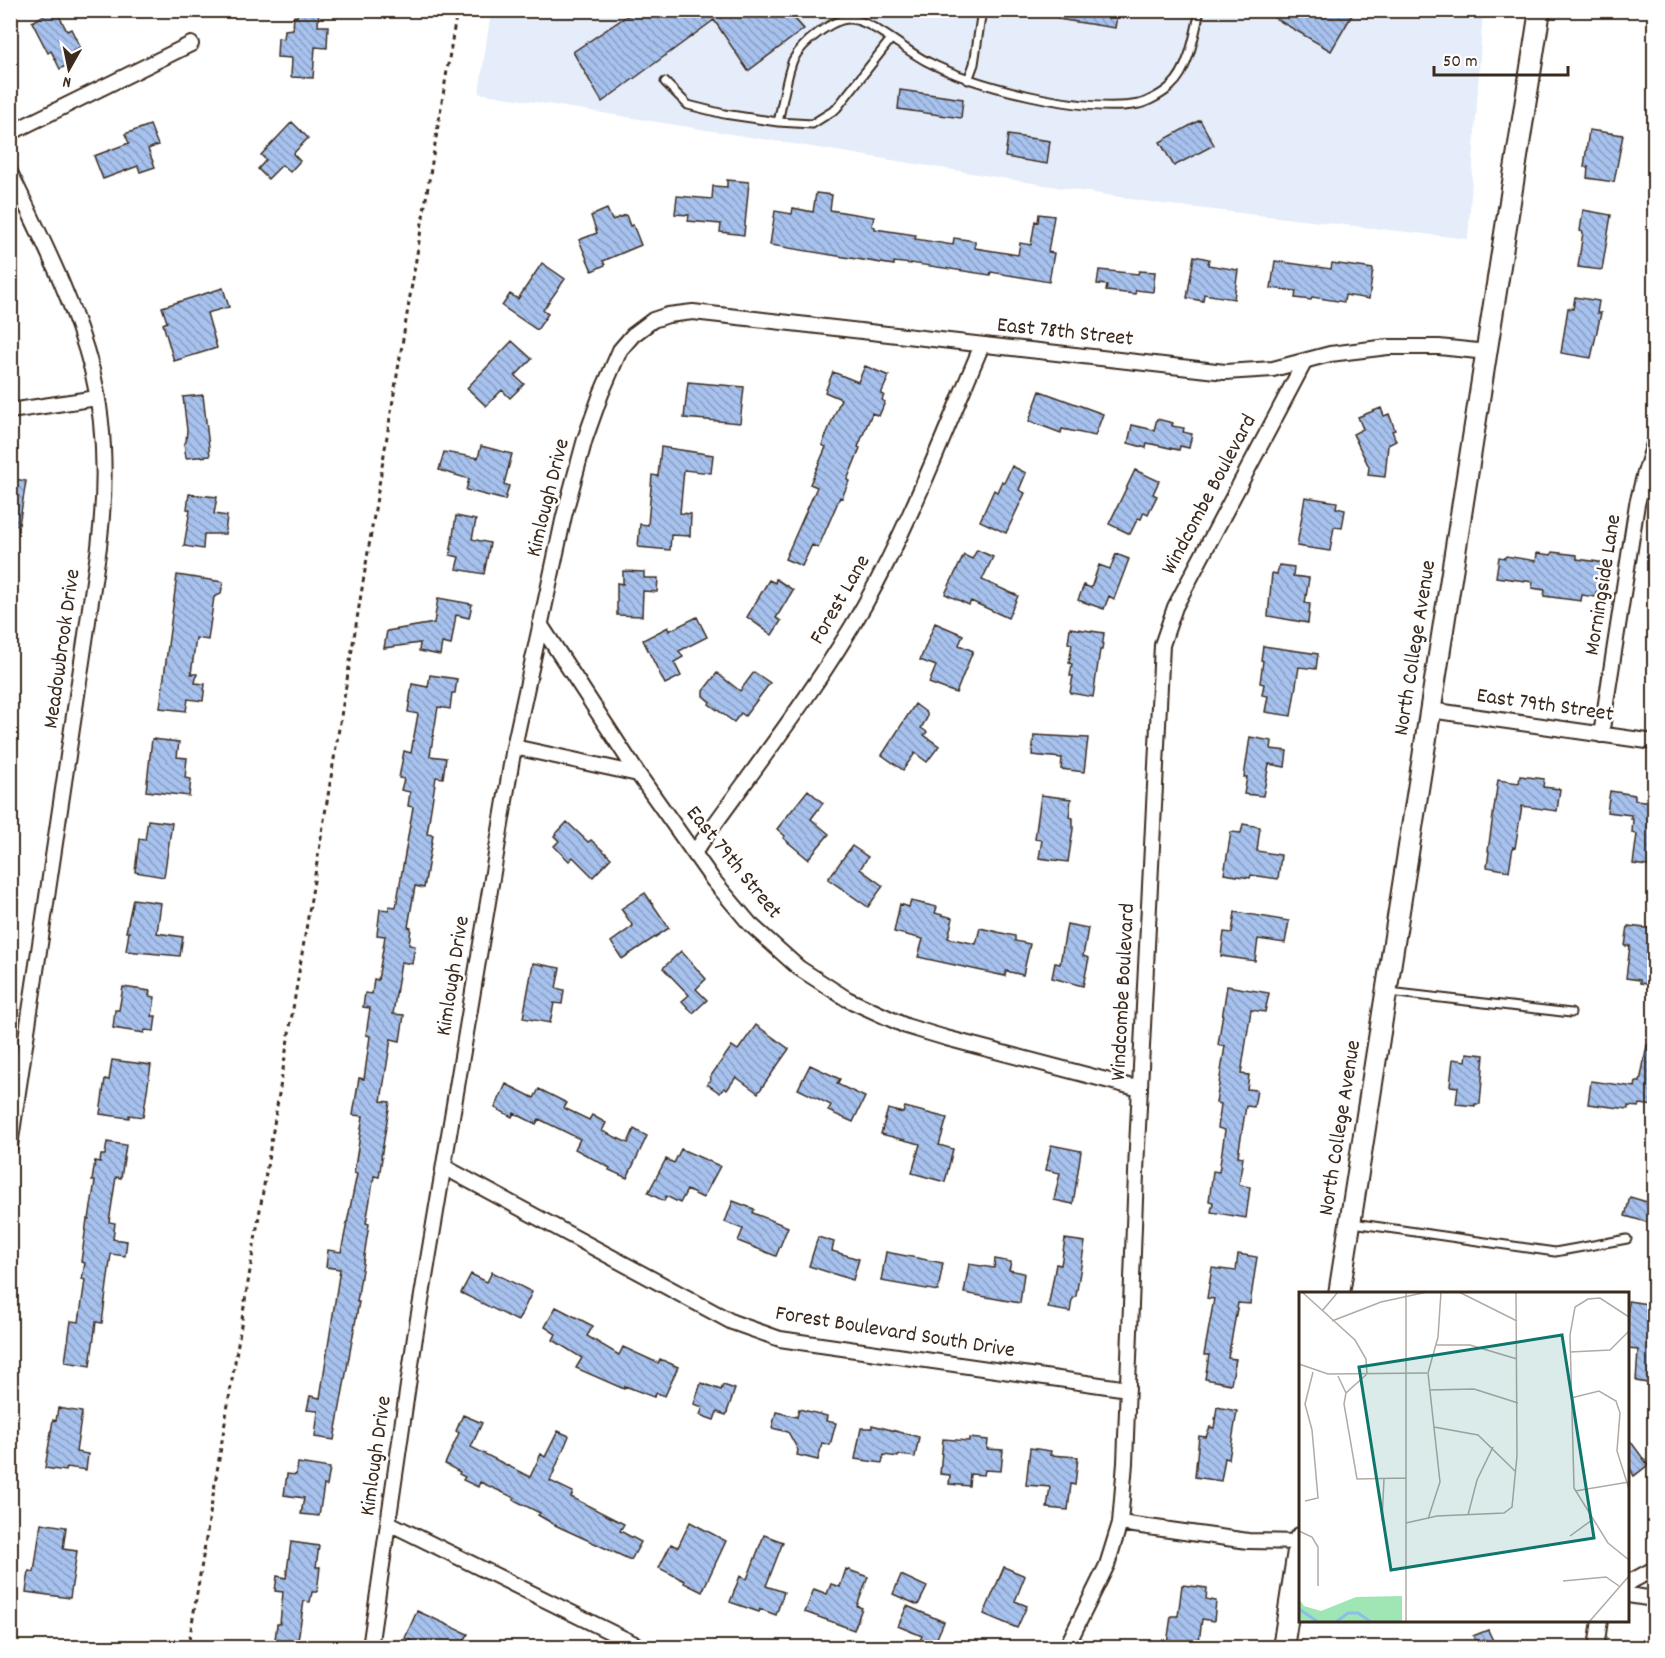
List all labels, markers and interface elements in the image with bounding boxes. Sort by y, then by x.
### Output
north arrow [39,39,99,99]
scale bar [1434,39,1568,77]
text: 50 m [1443,50,1478,75]
text: N [61,69,73,93]
street label: East 78th Street [995,310,1135,356]
street label: Windcombe Boulevard [1155,409,1265,581]
street label: Kimlough Drive [519,436,579,560]
street label: Morningside Lane [1578,512,1630,658]
street label: Forest Lane [803,549,879,651]
street label: North College Avenue [1387,558,1445,738]
street label: Meadowbrook Drive [36,567,90,731]
street label: East 79th Street [1475,681,1615,731]
street label: East 79th Street [678,800,788,926]
street label: Windcombe Boulevard [1104,902,1144,1082]
street label: Kimlough Drive [429,914,479,1038]
street label: North College Avenue [1312,1038,1370,1218]
inset map [1299,1292,1629,1622]
street label: Forest Boulevard South Drive [773,1299,1017,1367]
street label: Kimlough Drive [353,1394,401,1518]

